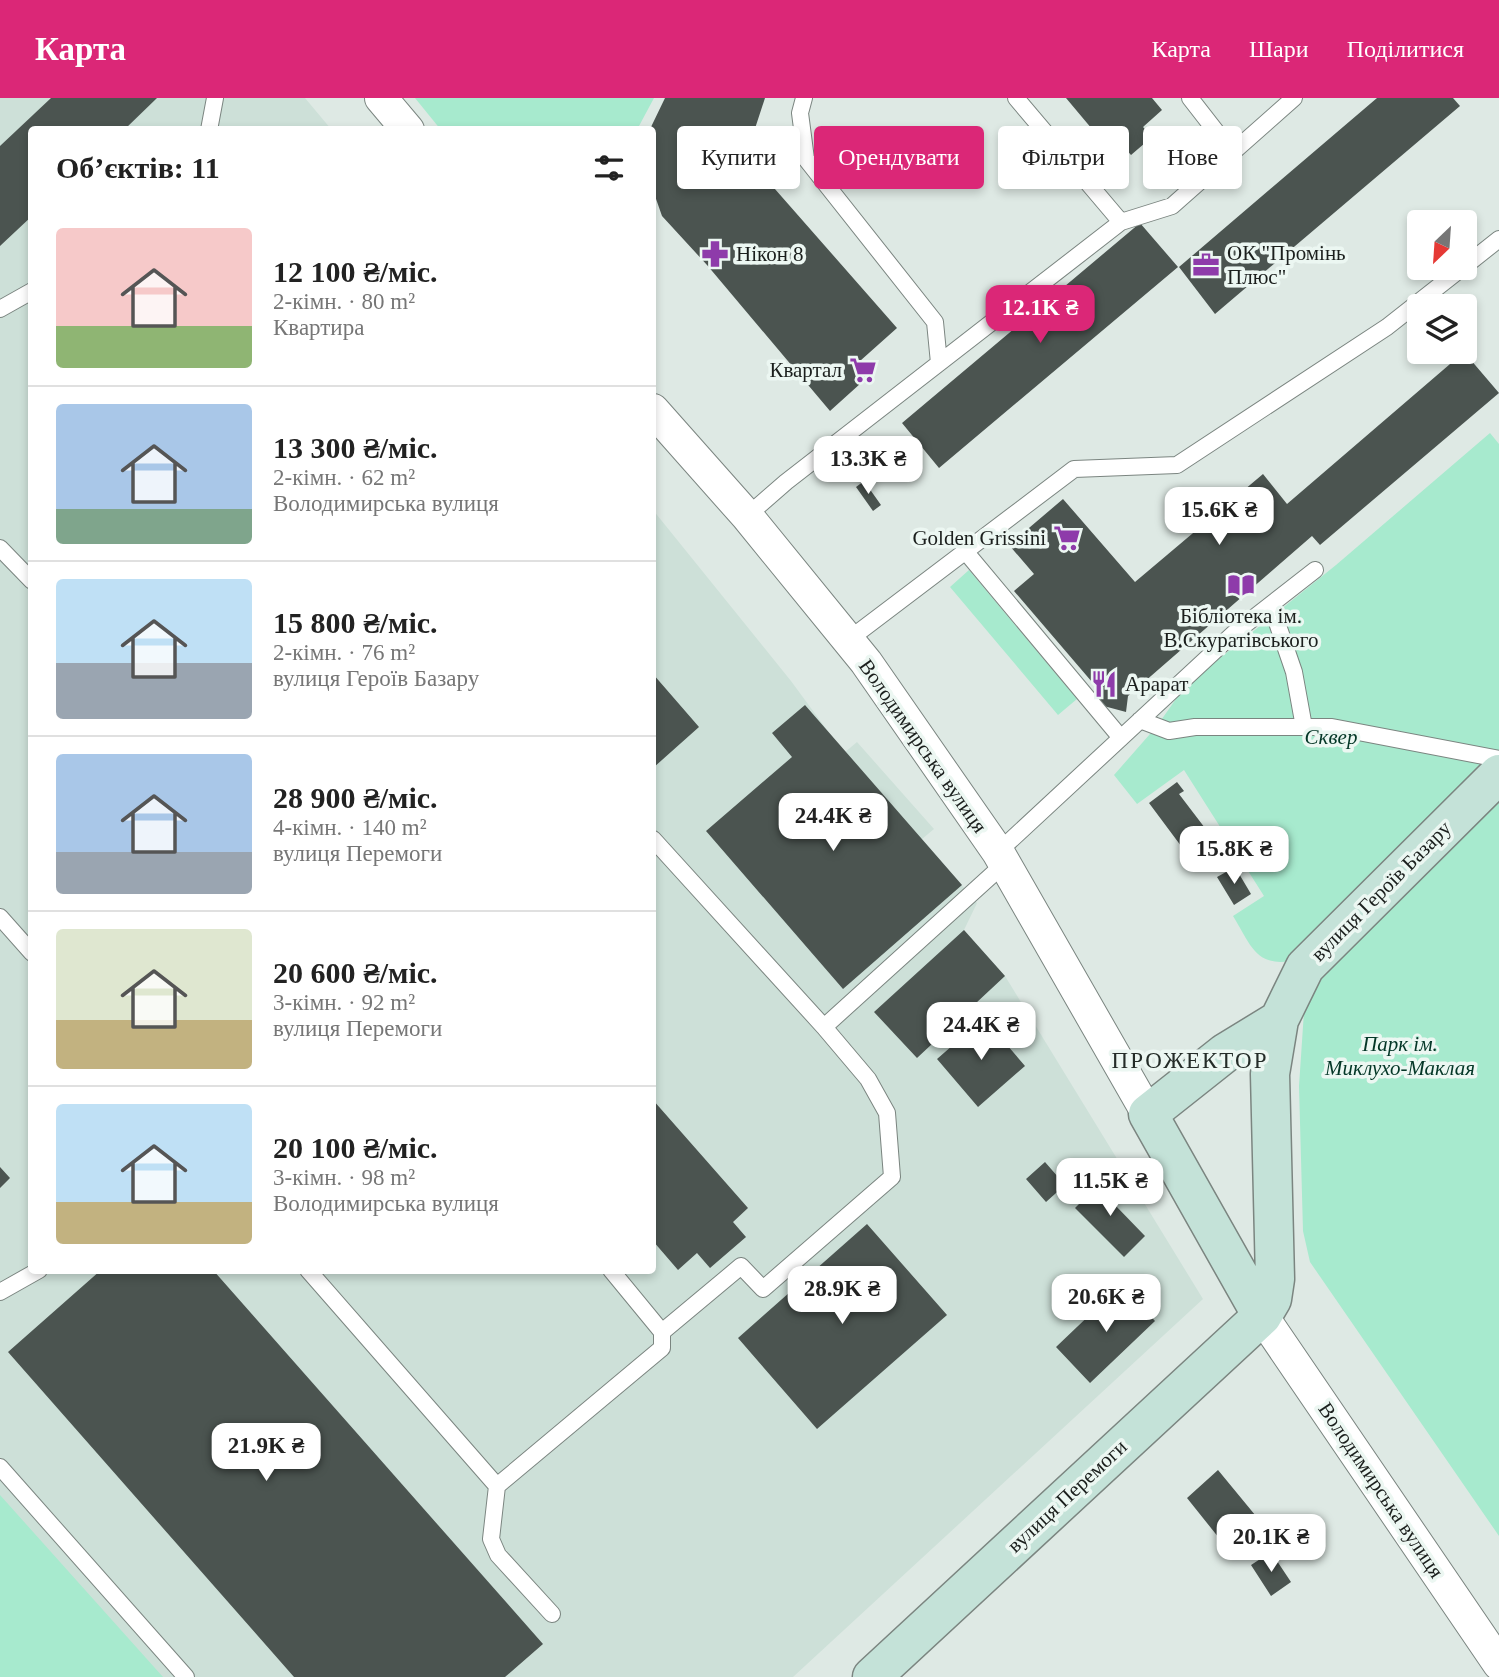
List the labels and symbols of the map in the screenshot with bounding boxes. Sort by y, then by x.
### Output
north arrow [1407,210,1477,280]
pharmacy icon: Нікон 8 [700,239,730,269]
place label: ОК "Промінь Плюс" [1227,241,1346,289]
place label: Нікон 8 [736,242,804,266]
office icon: ОК "Промінь Плюс" [1191,250,1221,280]
pin: 12.1K ₴ [975,286,1105,345]
supermarket icon: Квартал [848,355,878,385]
place label: Квартал [769,358,842,382]
pin: 13.3K ₴ [803,436,933,496]
pin: 15.6K ₴ [1154,488,1284,547]
supermarket icon: Golden Grissini [1052,523,1082,553]
place label: Golden Grissini [912,526,1046,550]
library icon: Бібліотека ім. В.Скуратівського [1226,570,1256,600]
place label: Бібліотека ім. В.Скуратівського [1164,604,1318,652]
street label: Володимирська вулиця [854,655,992,838]
restaurant icon: Арарат [1089,669,1119,699]
place label: Арарат [1125,672,1188,696]
park label: Сквер [1305,725,1357,749]
pin: 24.4K ₴ [768,794,898,853]
street label: вулиця Героїв Базару [1306,816,1456,966]
pin: 15.8K ₴ [1169,826,1299,886]
pin: 24.4K ₴ [916,1002,1046,1062]
park label: Парк ім. Миклухо-Маклая [1324,1032,1475,1080]
district label: ПРОЖЕКТОР [1112,1048,1268,1073]
pin: 11.5K ₴ [1045,1158,1175,1218]
pin: 28.9K ₴ [777,1266,907,1326]
pin: 20.6K ₴ [1041,1274,1171,1334]
street label: Володимирська вулиця [1313,1398,1449,1583]
pin: 21.9K ₴ [201,1424,331,1483]
street label: вулиця Перемоги [1002,1435,1132,1557]
pin: 20.1K ₴ [1206,1514,1336,1574]

